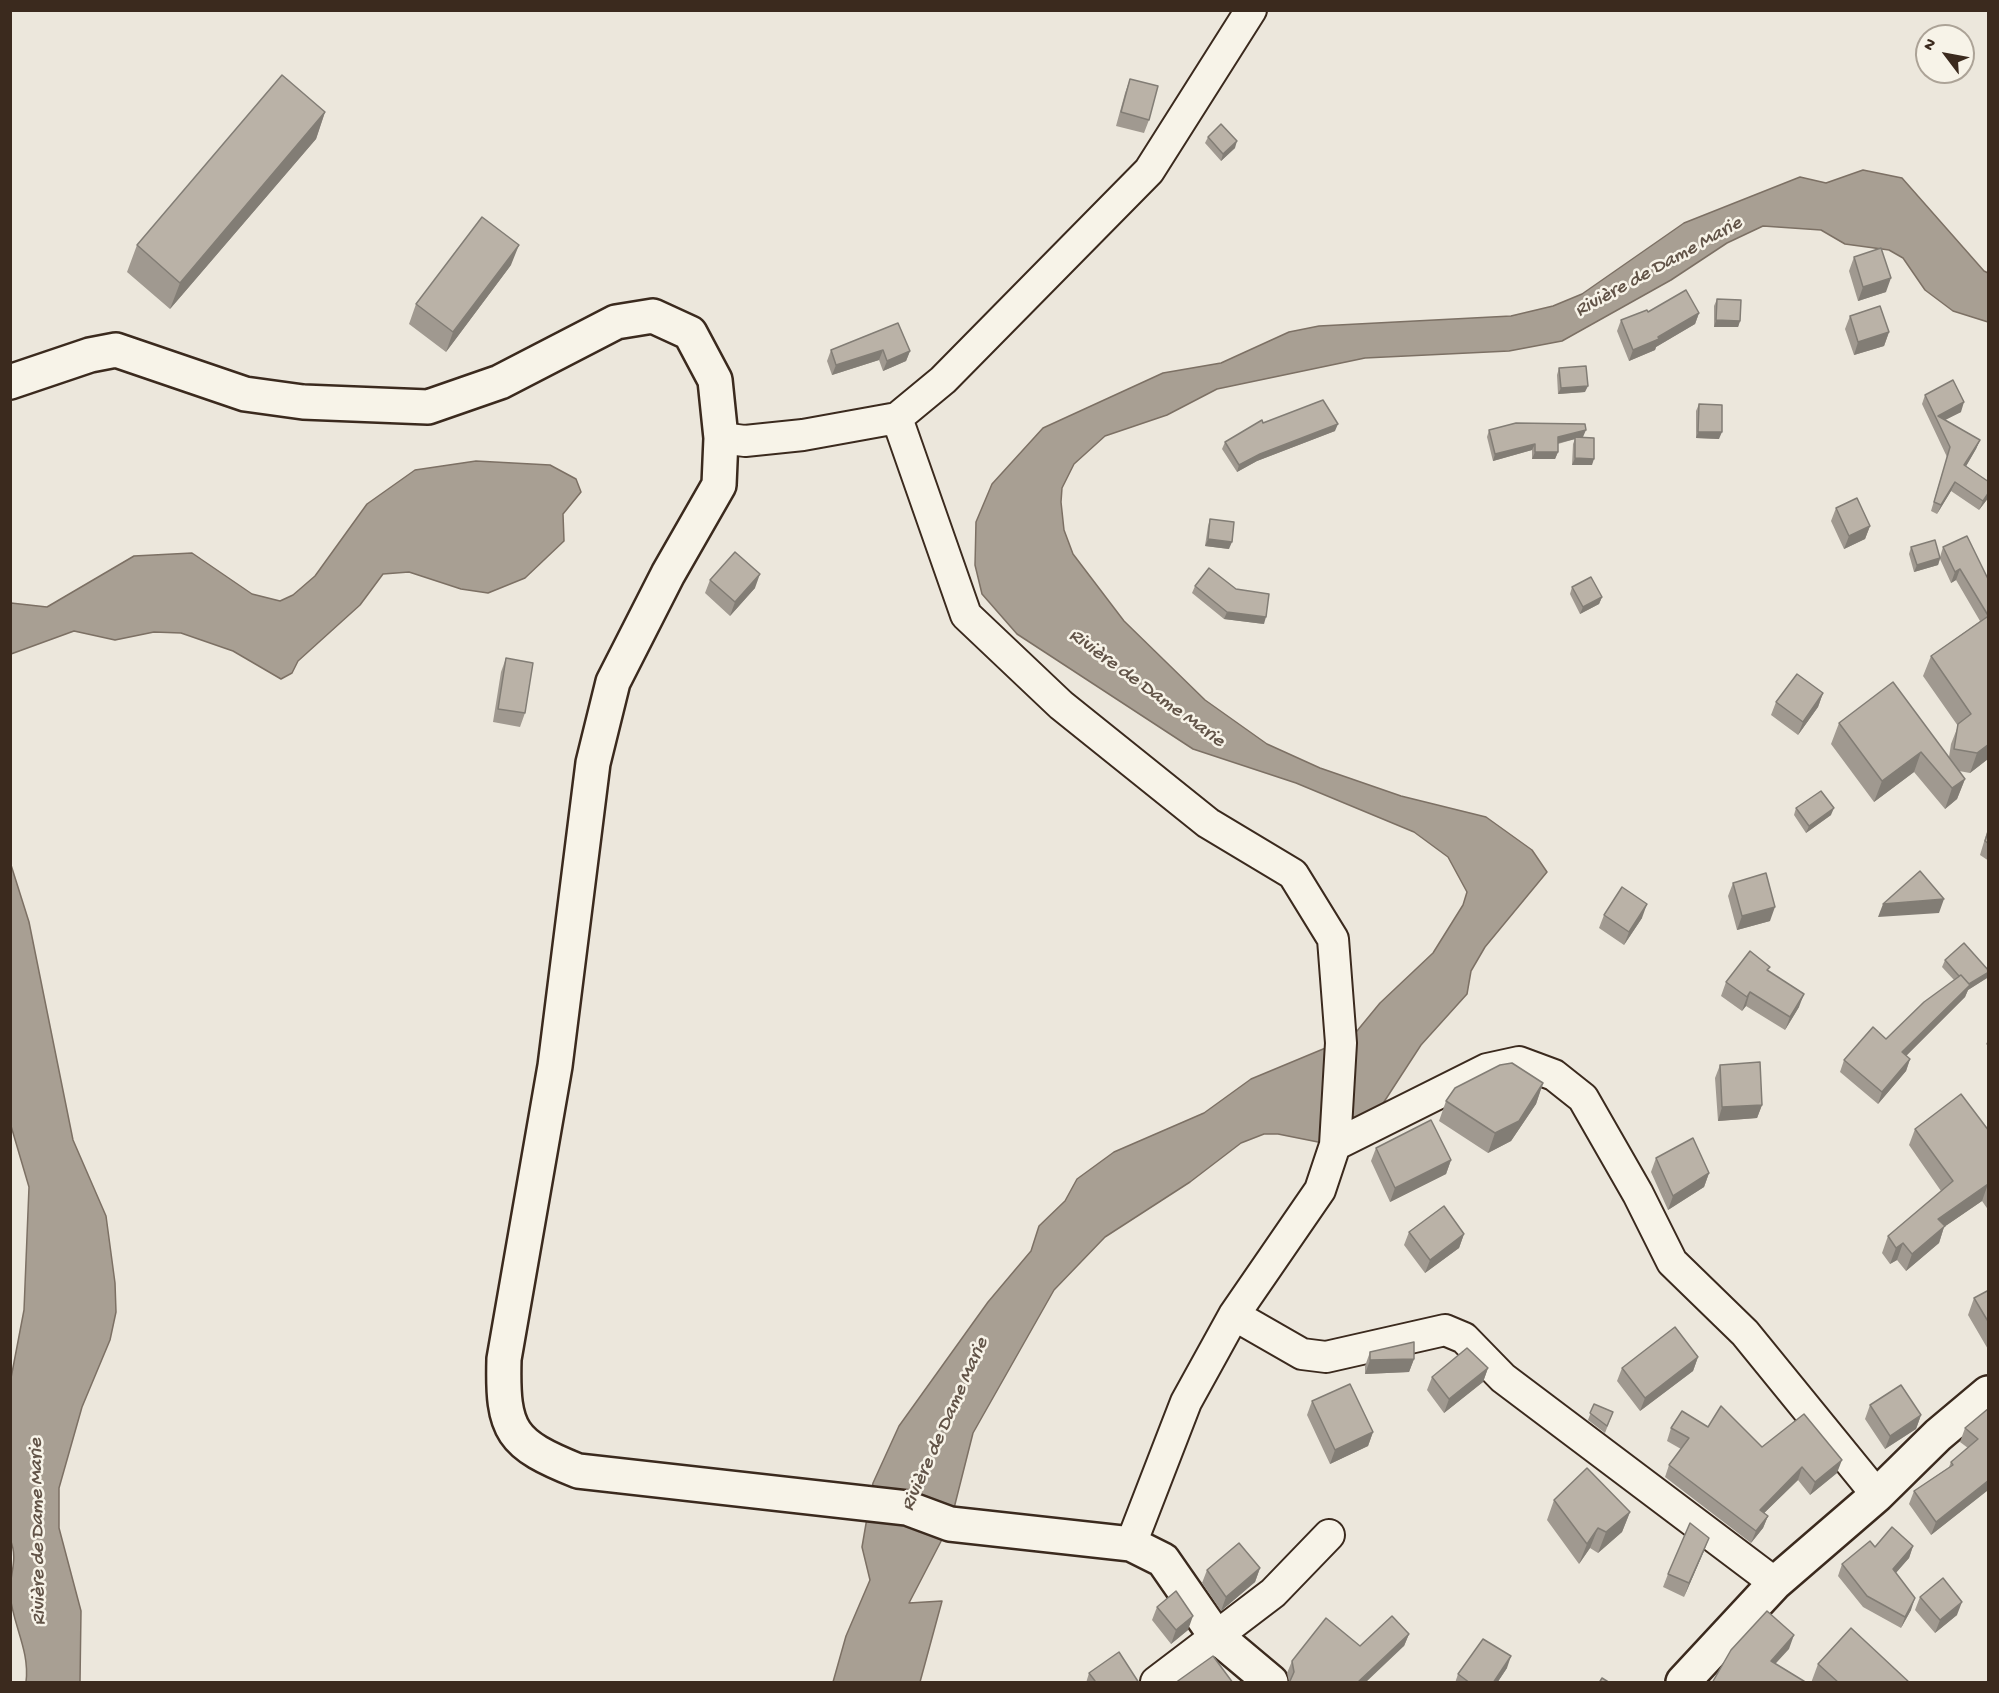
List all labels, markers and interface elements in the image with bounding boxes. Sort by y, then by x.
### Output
north arrow [1915,24,1975,84]
text: N [1920,36,1942,55]
water label: Rivière de Dame Marie [1571,212,1747,324]
water label: Rivière de Dame Marie [1063,624,1229,754]
water label: Rivière de Dame Marie [897,1335,995,1515]
water label: Rivière de Dame Marie [25,1438,53,1626]

